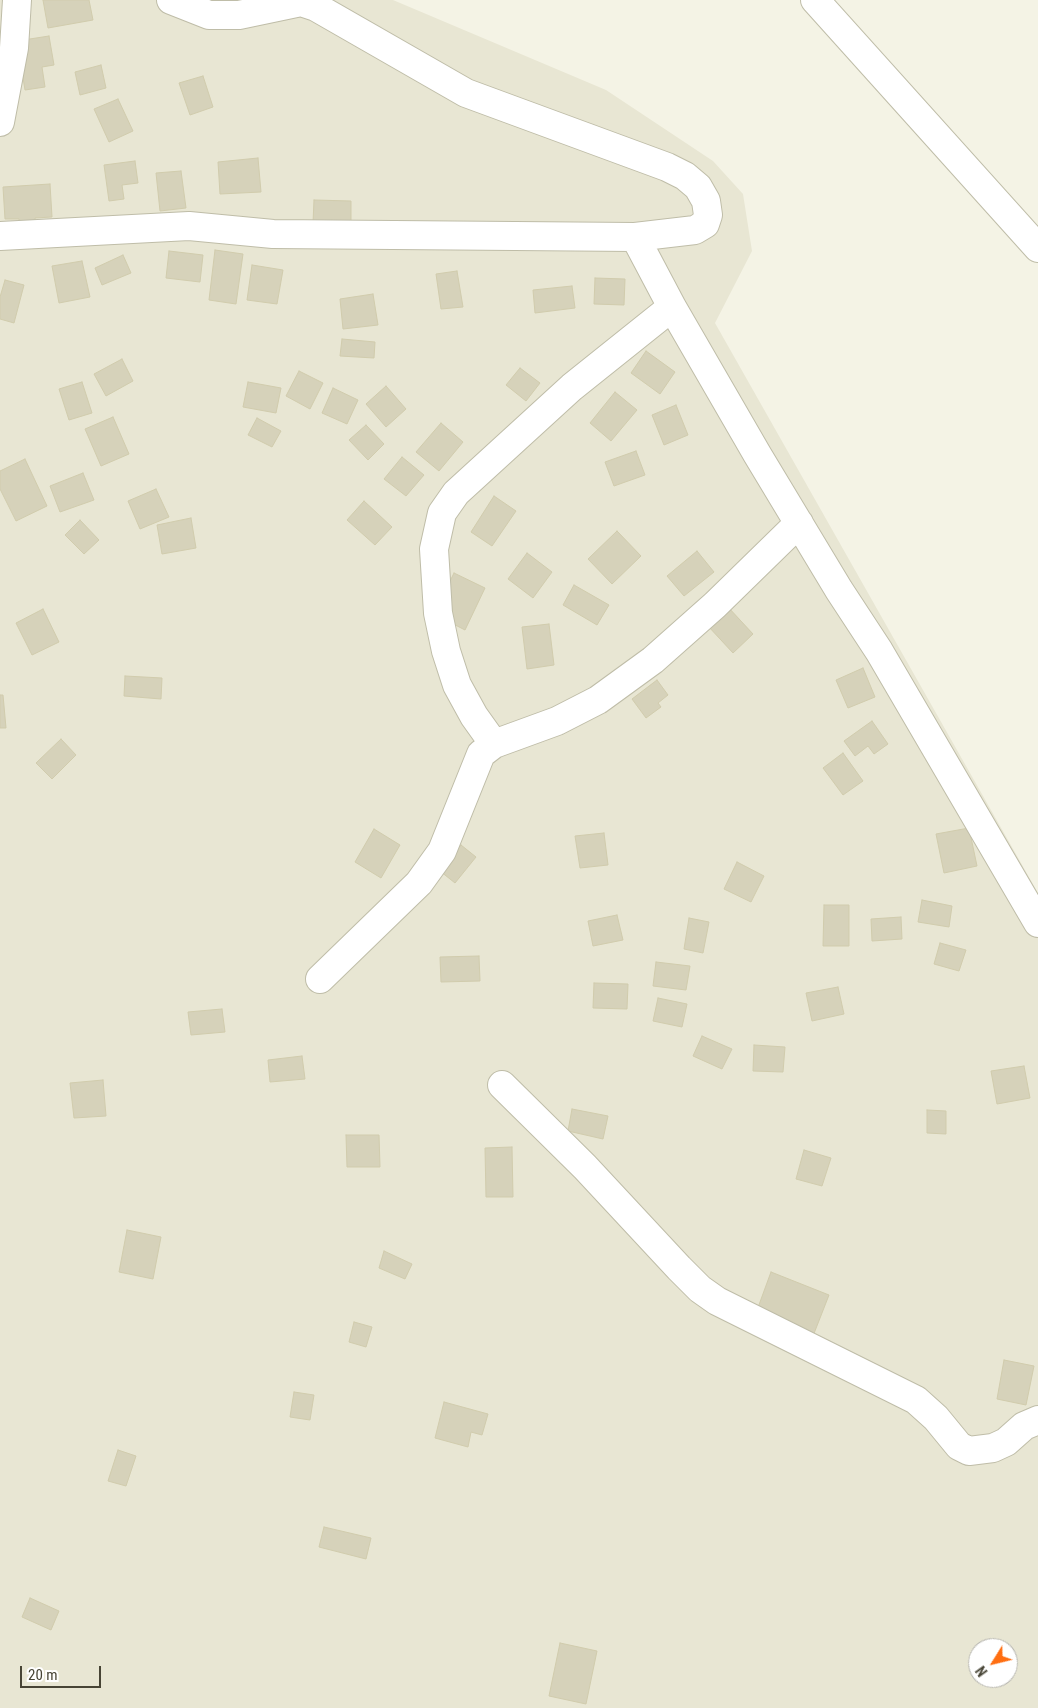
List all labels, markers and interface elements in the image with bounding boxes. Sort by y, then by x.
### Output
north arrow [968,1638,1018,1688]
scale bar [22,1656,104,1688]
text: N [973,1663,991,1679]
text: 20 m [28,1666,58,1684]

